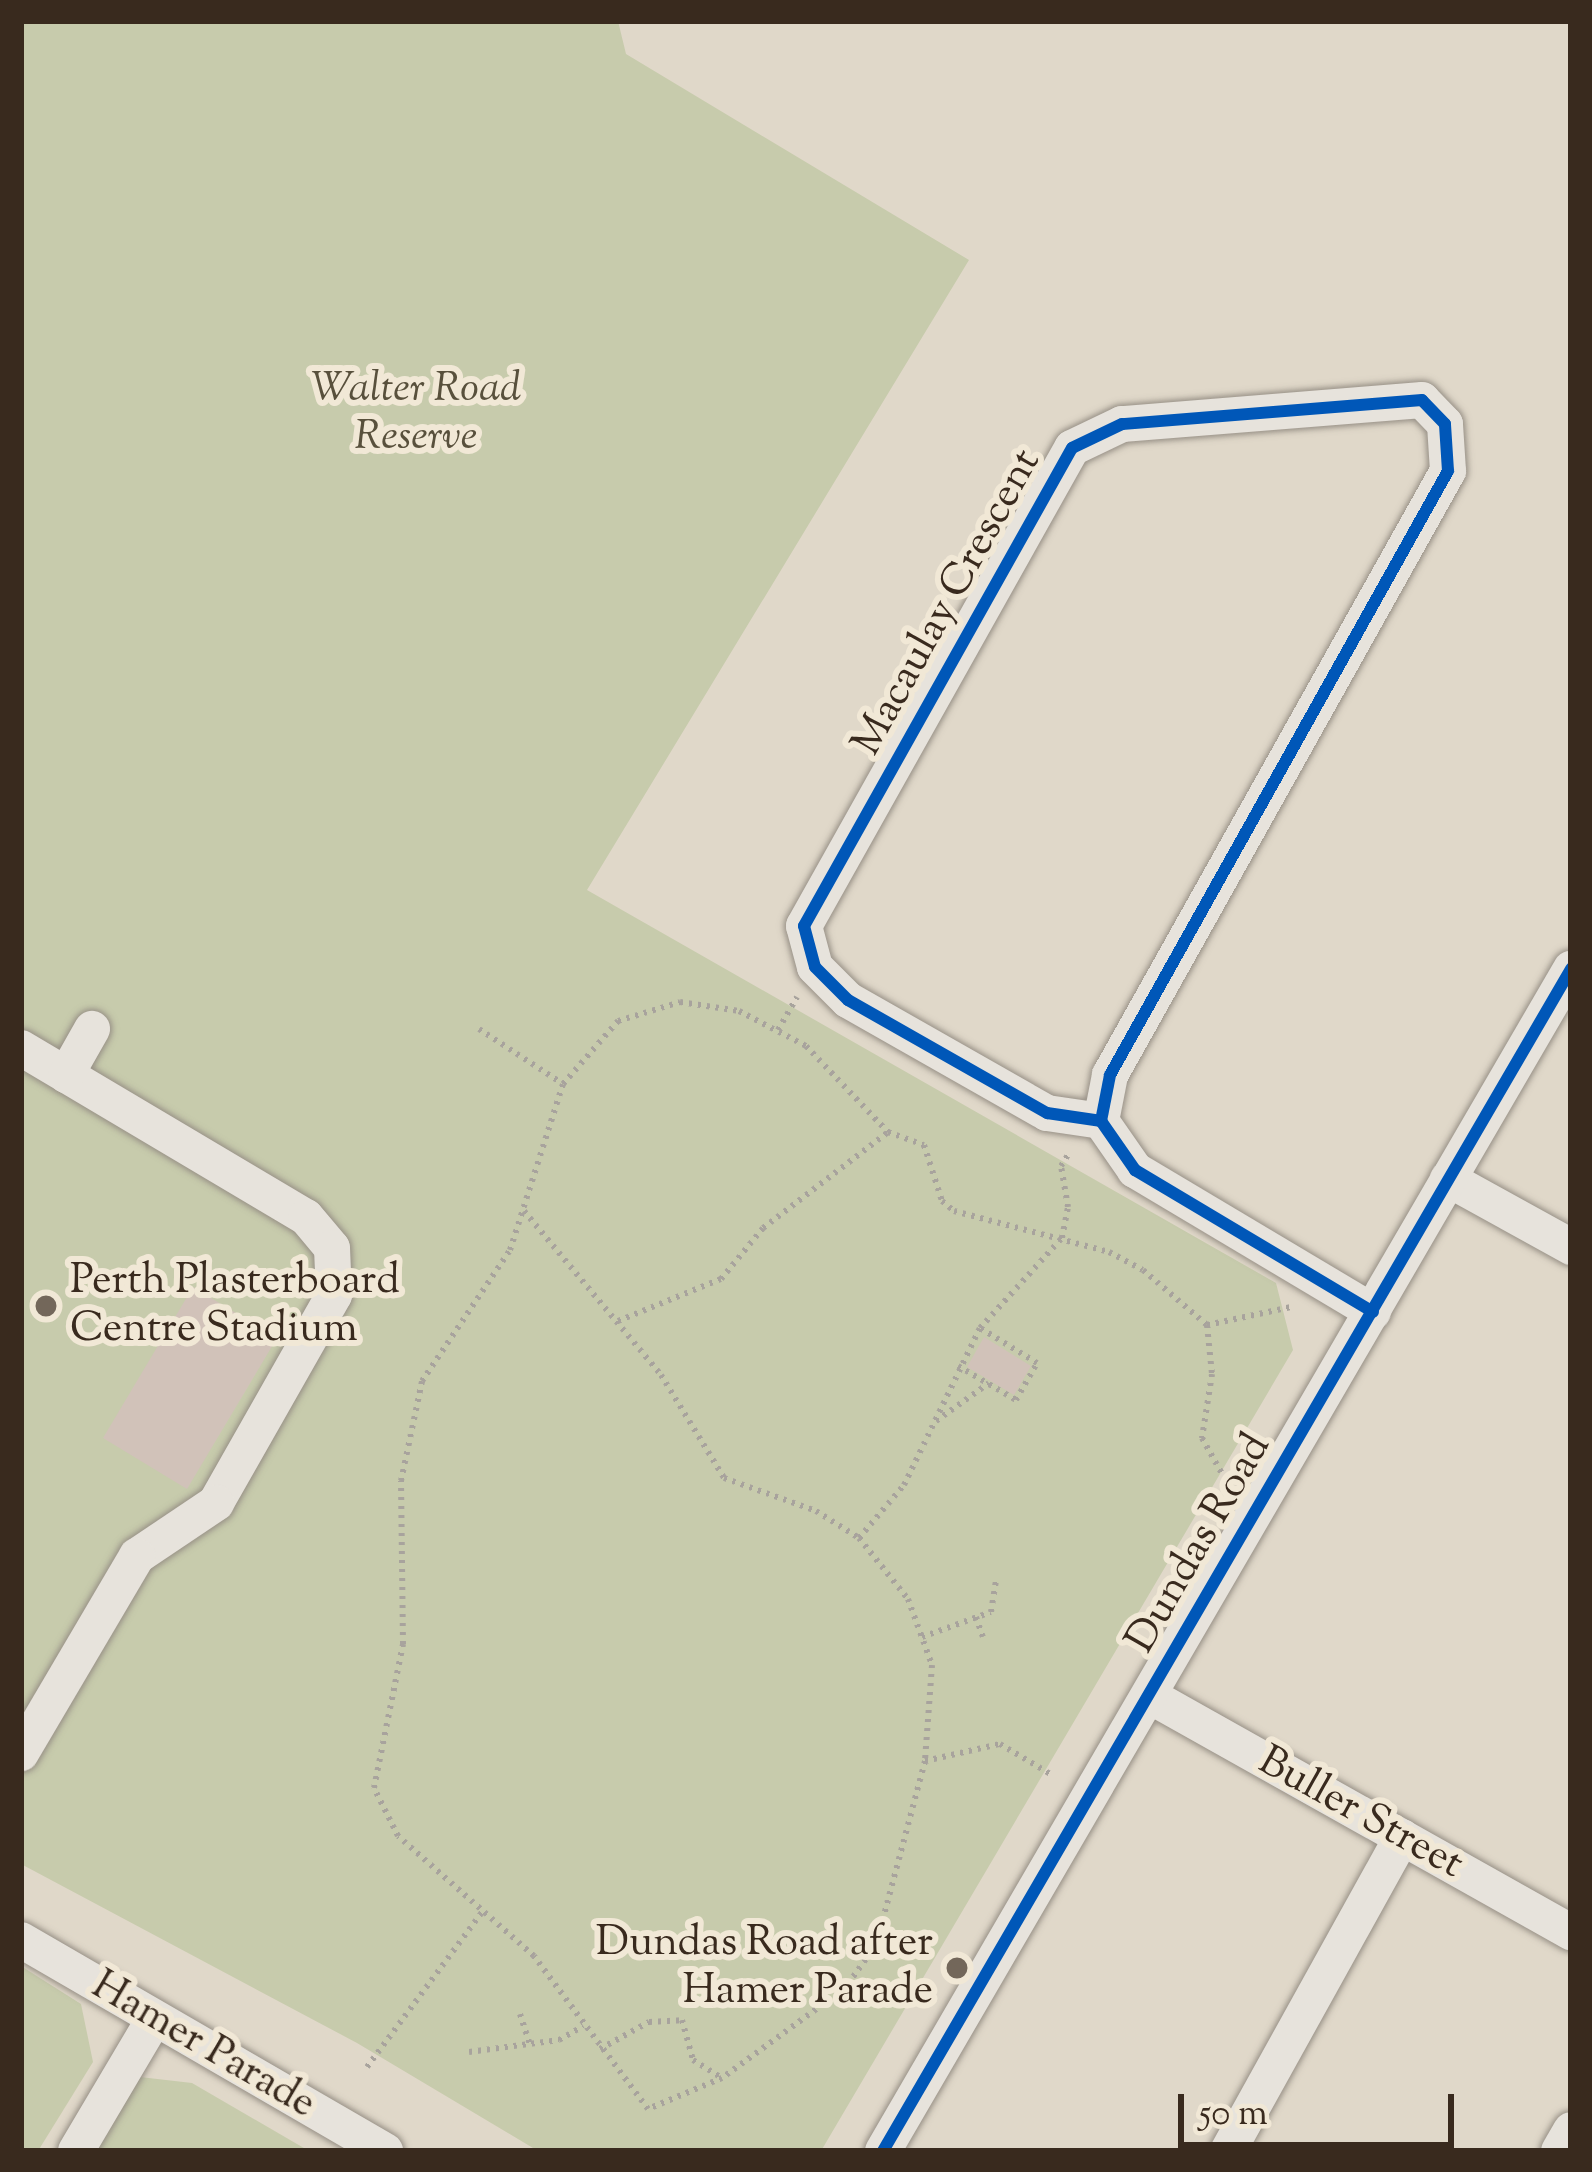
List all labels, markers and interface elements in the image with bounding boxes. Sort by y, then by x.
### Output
park label: Walter Road Reserve [311,365,521,464]
street label: Macaulay Crescent [843,441,1053,765]
place label: Perth Plasterboard Centre Stadium [70,1257,400,1356]
marker: Perth Plasterboard Centre Stadium [33,1293,59,1319]
street label: Dundas Road [1117,1425,1283,1663]
street label: Buller Street [1249,1737,1471,1891]
place label: Dundas Road after Hamer Parade [596,1919,933,2018]
marker: Dundas Road after Hamer Parade [944,1955,970,1981]
street label: Hamer Parade [82,1962,324,2130]
scale bar [1184,2070,1460,2144]
text: 50 m [1199,2089,1268,2141]

